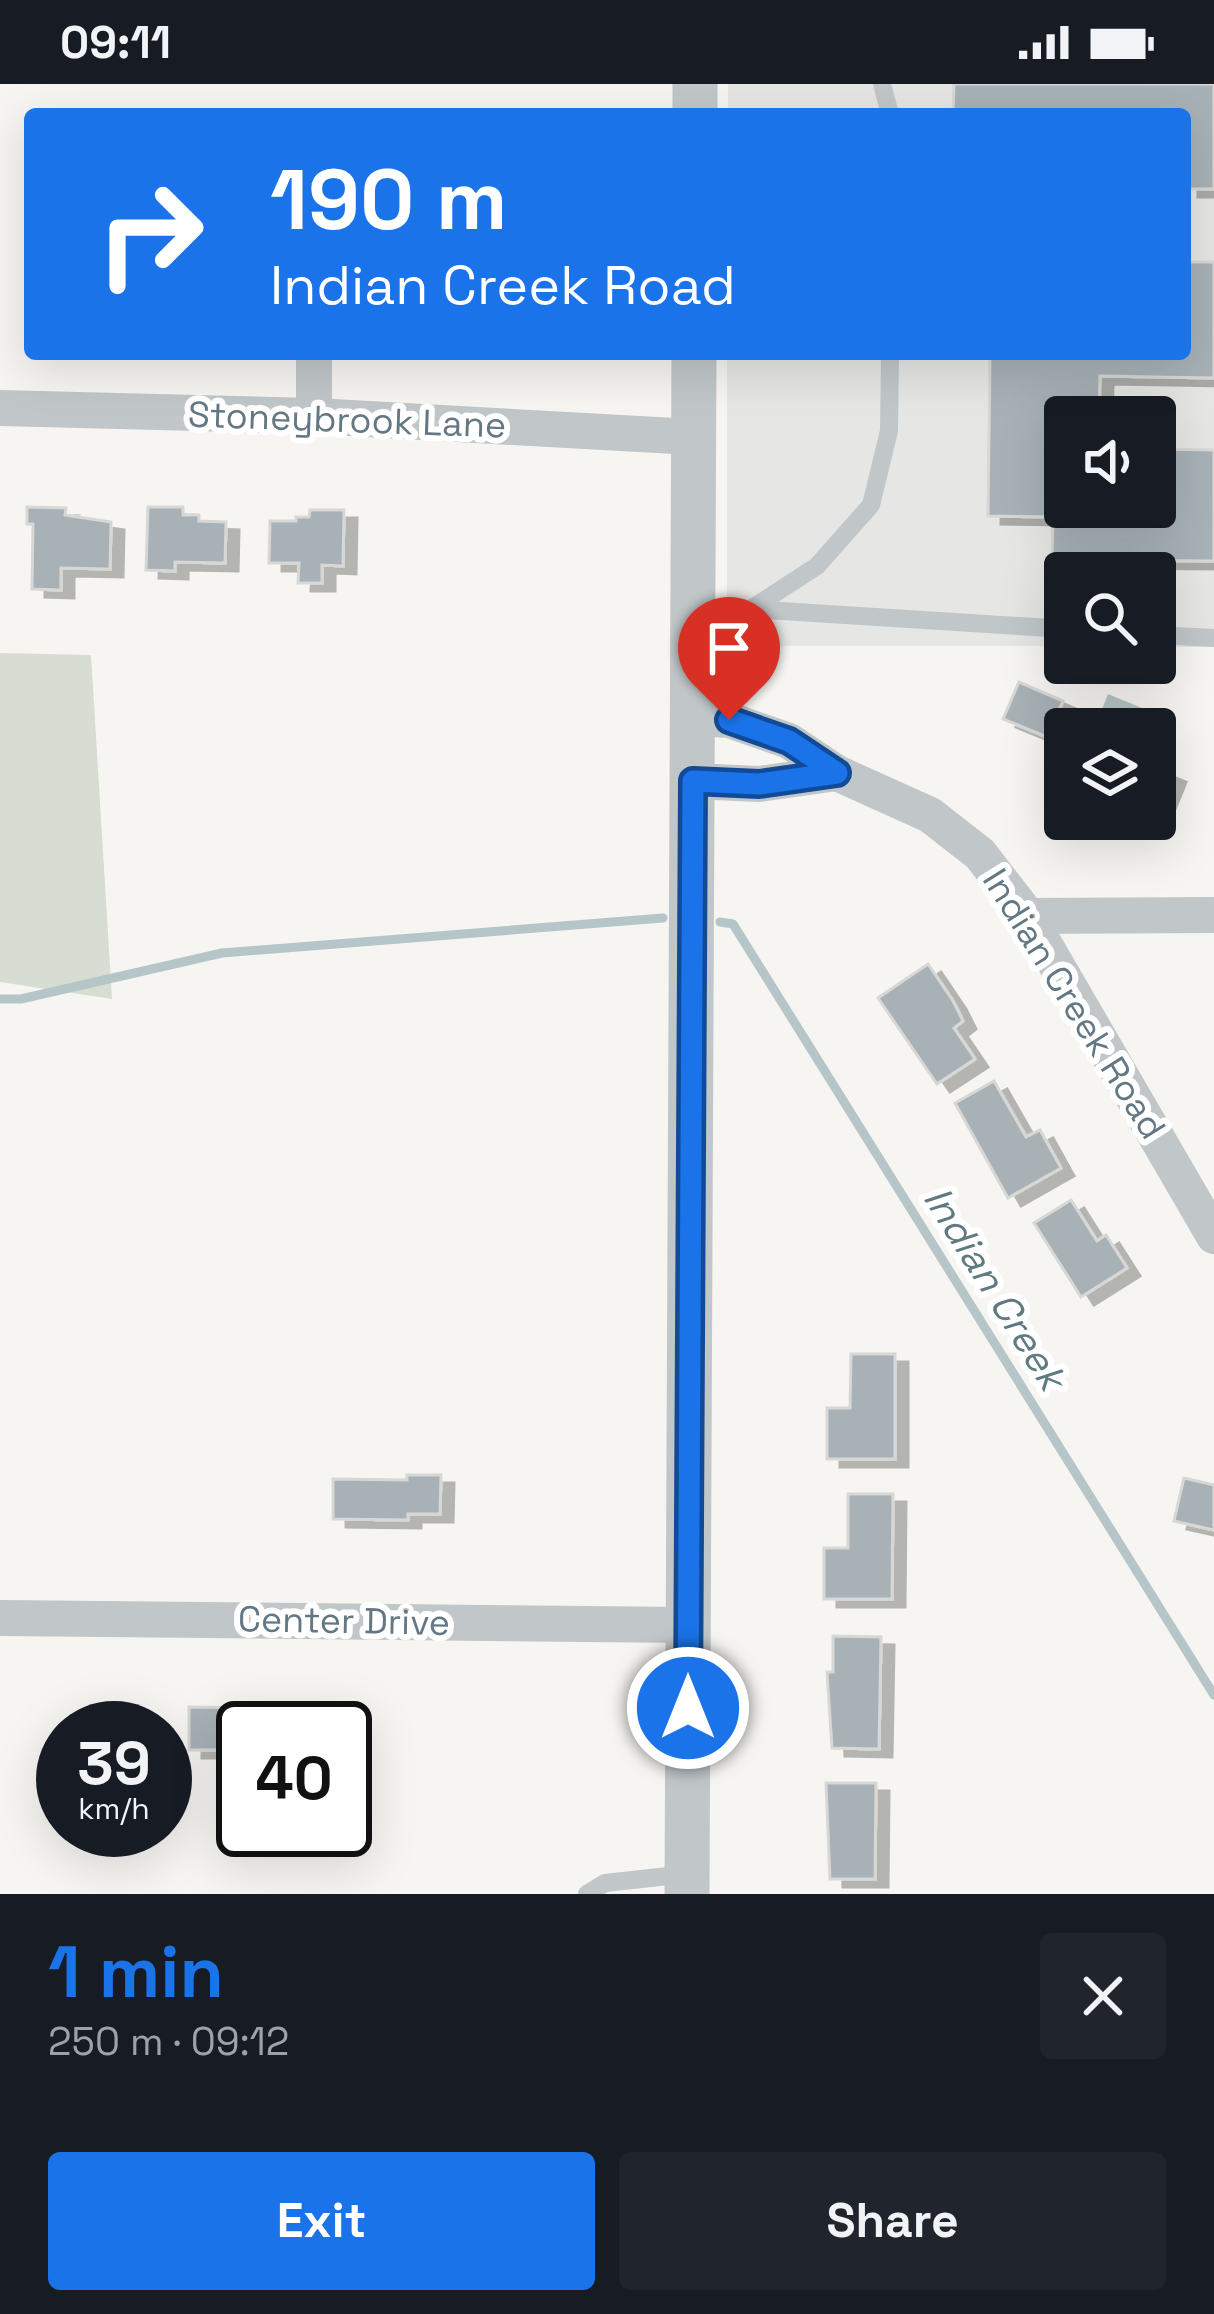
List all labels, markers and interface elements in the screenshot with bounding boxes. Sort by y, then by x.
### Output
text: 09:11 [60,14,171,71]
text: 190 m [270,146,507,254]
icon: right [72,156,228,312]
text: Indian Creek Road [270,251,736,320]
street label: Stoneybrook Lane [187,391,507,449]
map controls [1044,396,1176,840]
button: sound [1044,396,1176,528]
button: search [1044,552,1176,684]
pin [678,597,780,720]
icon: arrive [696,615,762,681]
button: layers [1044,708,1176,840]
street label: Indian Creek Road [972,860,1176,1148]
water label: Indian Creek [913,1177,1079,1402]
street label: Center Drive [237,1596,451,1646]
position arrow [625,1645,751,1771]
speed limit sign: 40 [216,1701,372,1857]
text: 39 [77,1725,151,1802]
text: km/h [78,1789,150,1828]
text: 1 min [48,1926,224,2018]
button: close [1040,1933,1166,2059]
text: 250 m · 09:12 [48,2017,289,2066]
button: Exit [48,2152,595,2290]
button: Share [619,2152,1166,2290]

